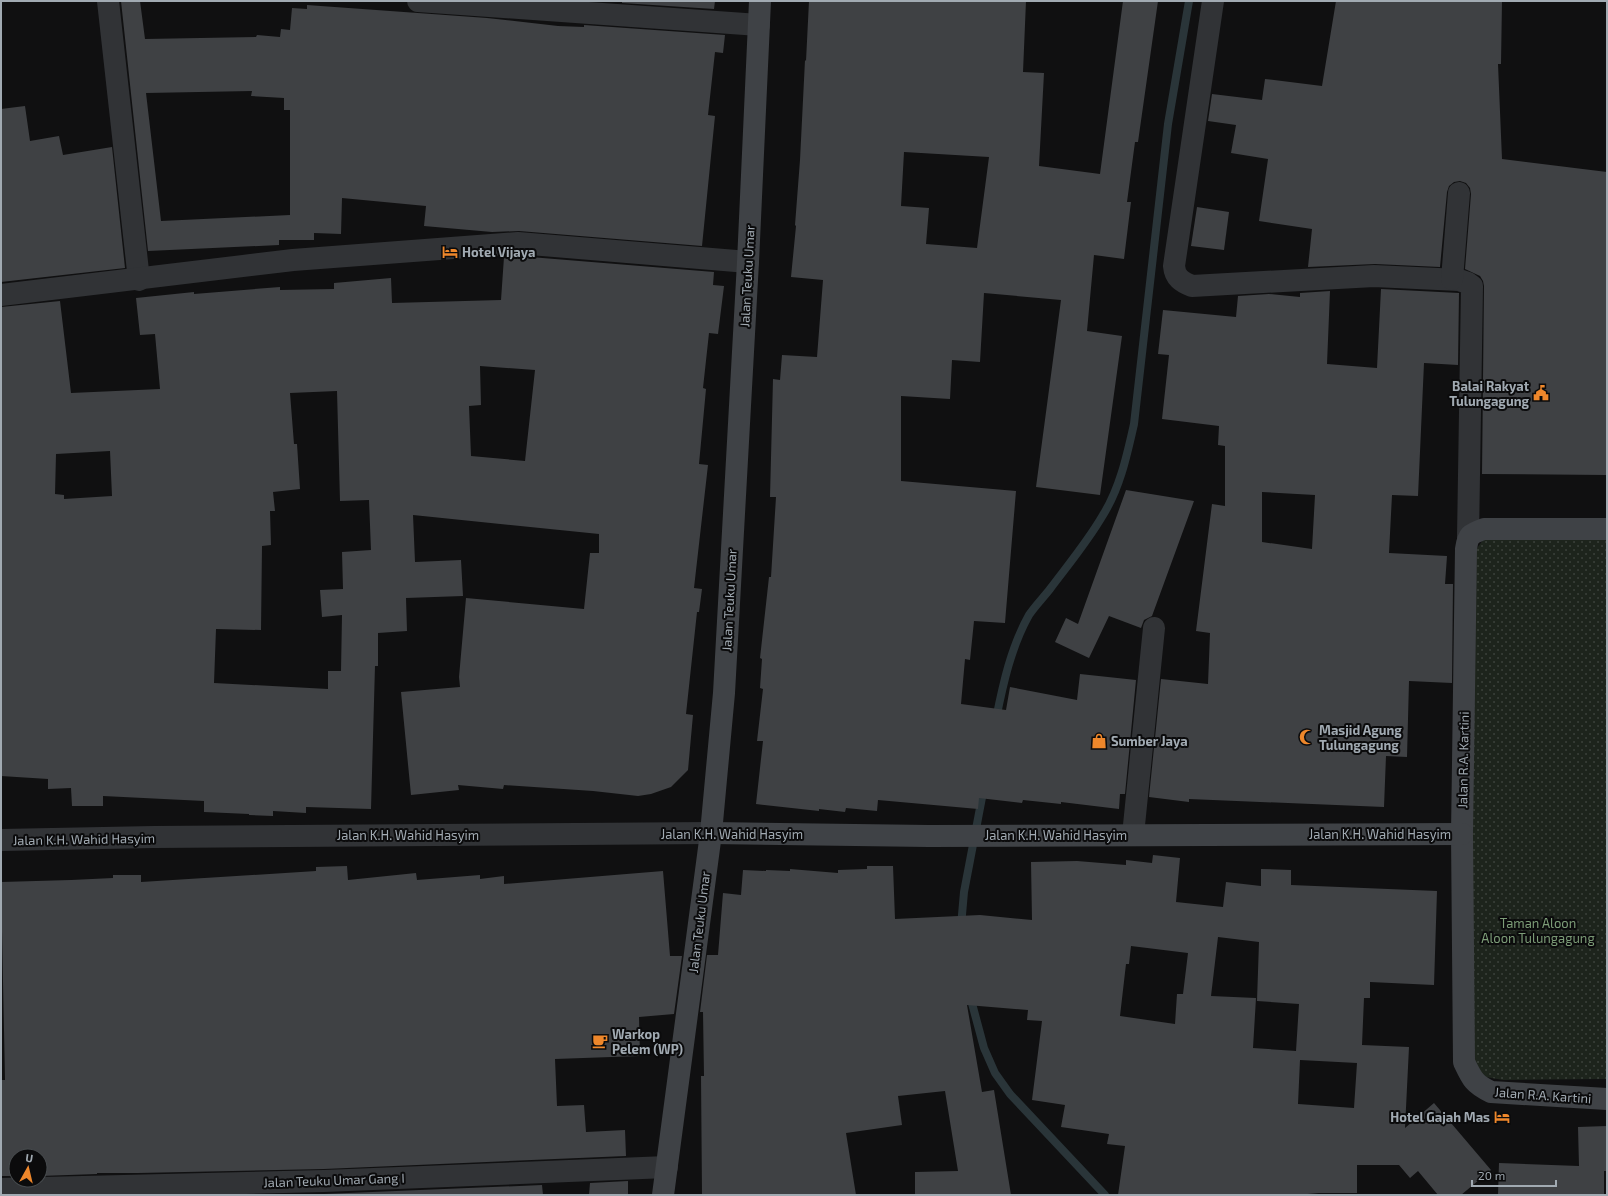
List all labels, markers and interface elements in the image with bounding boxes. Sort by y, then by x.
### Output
street label: Jalan Teuku Umar [736,224,758,328]
hotel icon: Hotel Vijaya [441,243,459,261]
place label: Hotel Vijaya [462,244,535,260]
place label: Balai Rakyat Tulungagung [1449,378,1530,409]
public building icon: Balai Rakyat Tulungagung [1532,384,1550,402]
street label: Jalan Teuku Umar [718,548,740,652]
street label: Jalan R.A. Kartini [1454,711,1472,809]
place label: Masjid Agung Tulungagung [1319,722,1402,753]
mosque icon: Masjid Agung Tulungagung [1298,728,1316,746]
shop icon: Sumber Jaya [1090,732,1108,750]
place label: Sumber Jaya [1111,733,1188,749]
street label: Jalan K.H. Wahid Hasyim [661,826,803,842]
street label: Jalan K.H. Wahid Hasyim [1309,826,1451,842]
street label: Jalan K.H. Wahid Hasyim [337,827,479,843]
street label: Jalan K.H. Wahid Hasyim [985,827,1127,843]
street label: Jalan K.H. Wahid Hasyim [13,830,155,848]
street label: Jalan Teuku Umar [685,870,713,974]
park label: Taman Aloon Aloon Tulungagung [1481,915,1595,946]
place label: Warkop Pelem (WP) [612,1026,683,1057]
cafe icon: Warkop Pelem (WP) [591,1032,609,1050]
street label: Jalan R.A. Kartini [1494,1084,1592,1106]
hotel icon: Hotel Gajah Mas [1493,1108,1511,1126]
place label: Hotel Gajah Mas [1390,1109,1490,1125]
north arrow [8,1148,48,1188]
text: U [25,1151,34,1165]
scale bar [1472,1162,1556,1188]
text: 20 m [1478,1168,1505,1182]
street label: Jalan Teuku Umar Gang I [263,1170,405,1190]

